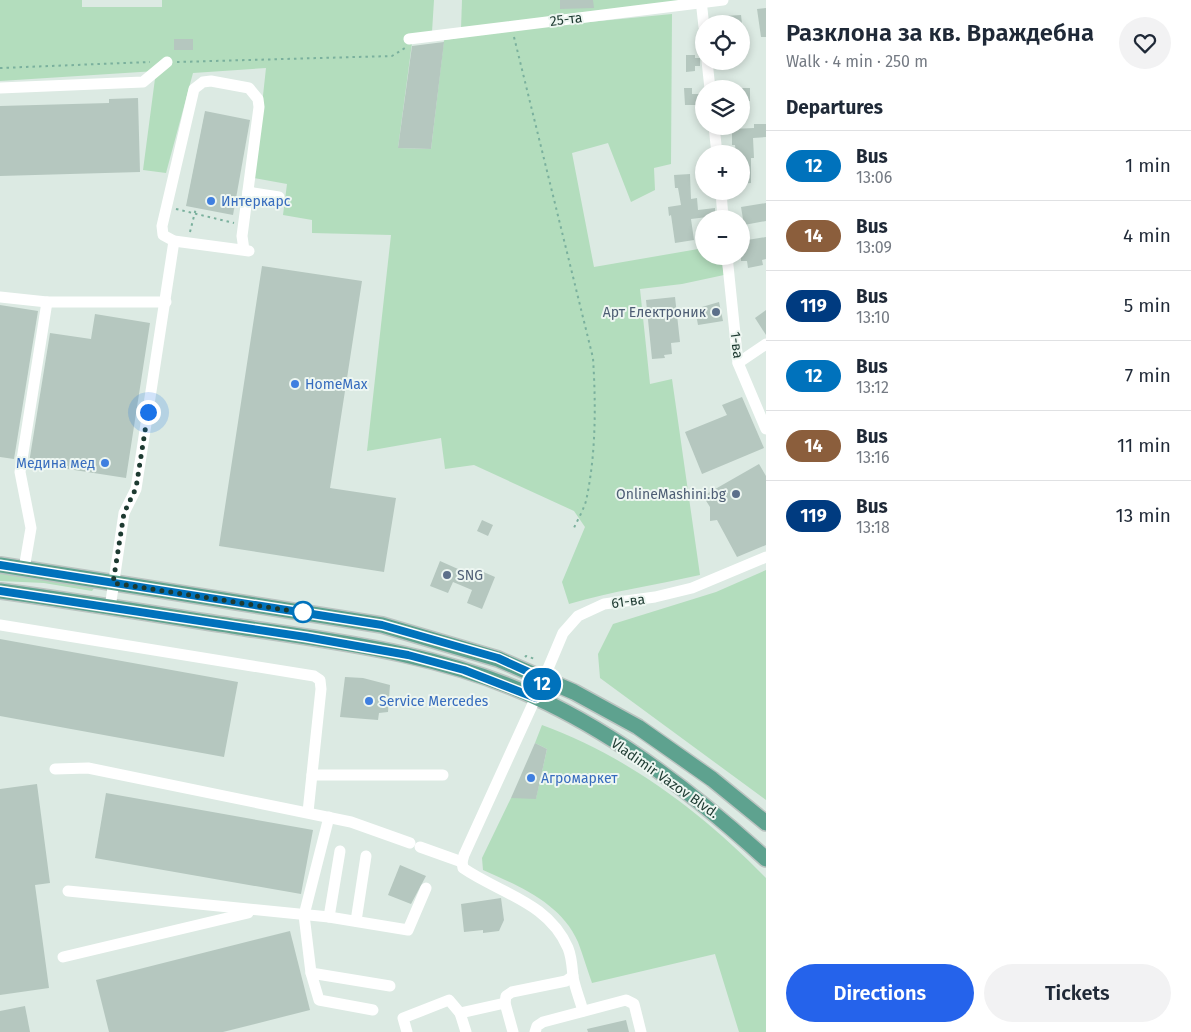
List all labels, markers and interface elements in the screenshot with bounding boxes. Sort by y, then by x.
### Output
street label: 25-та [549,9,583,30]
map controls [695,15,750,265]
button: locate [695,15,750,70]
button: heart [1119,17,1171,69]
text: Разклона за кв. Враждебна [786,19,1094,47]
text: Walk · 4 min · 250 m [786,52,928,71]
button: layers [695,80,750,135]
text: Departures [786,96,883,119]
button: + [695,145,750,200]
text: Bus [856,145,888,168]
text: 1 min [1125,154,1171,177]
text: 12 [805,155,822,177]
text: 13:06 [856,168,892,187]
place label: Интеркарс [221,193,291,210]
marker: Интеркарс [205,195,217,207]
button: − [695,210,750,265]
text: Bus [856,215,888,238]
text: 4 min [1123,224,1171,247]
text: 14 [804,225,823,247]
text: 13:09 [856,238,892,257]
text: Bus [856,285,888,308]
text: 5 min [1124,294,1171,317]
text: 119 [800,295,827,317]
place label: Арт Електроник [603,304,707,321]
marker: Арт Електроник [710,306,722,318]
text: 13:10 [856,308,890,327]
street label: 1-ва [726,331,747,360]
text: Bus [856,355,888,378]
text: 7 min [1125,364,1171,387]
text: 12 [805,365,822,387]
place label: HomeMax [305,376,368,393]
marker: HomeMax [289,378,301,390]
text: 13:12 [856,378,889,397]
your location [136,400,161,425]
text: Bus [856,425,888,448]
text: 11 min [1117,434,1171,457]
text: 14 [804,435,823,457]
text: 13:16 [856,448,890,467]
place label: Медина мед [16,455,95,472]
marker: Медина мед [99,457,111,469]
place label: ОnlineMashini.bg [616,486,727,503]
marker: ОnlineMashini.bg [730,488,742,500]
text: Bus [856,495,888,518]
text: 13 min [1115,504,1171,527]
text: 119 [800,505,827,527]
text: 13:18 [856,518,890,537]
place label: SNG [457,567,483,584]
marker: SNG [441,569,453,581]
street label: 61-ва [610,591,646,612]
unlabelled marker [292,601,314,623]
line badge: 12 [520,668,564,700]
text: 12 [533,673,551,695]
place label: Service Mercedes [379,693,489,710]
marker: Service Mercedes [363,695,375,707]
street label: Vladimir Vazov Blvd. [608,735,722,822]
place label: Агромаркет [541,770,618,787]
marker: Агромаркет [525,772,537,784]
button: Directions [786,964,974,1022]
button: Tickets [984,964,1171,1022]

